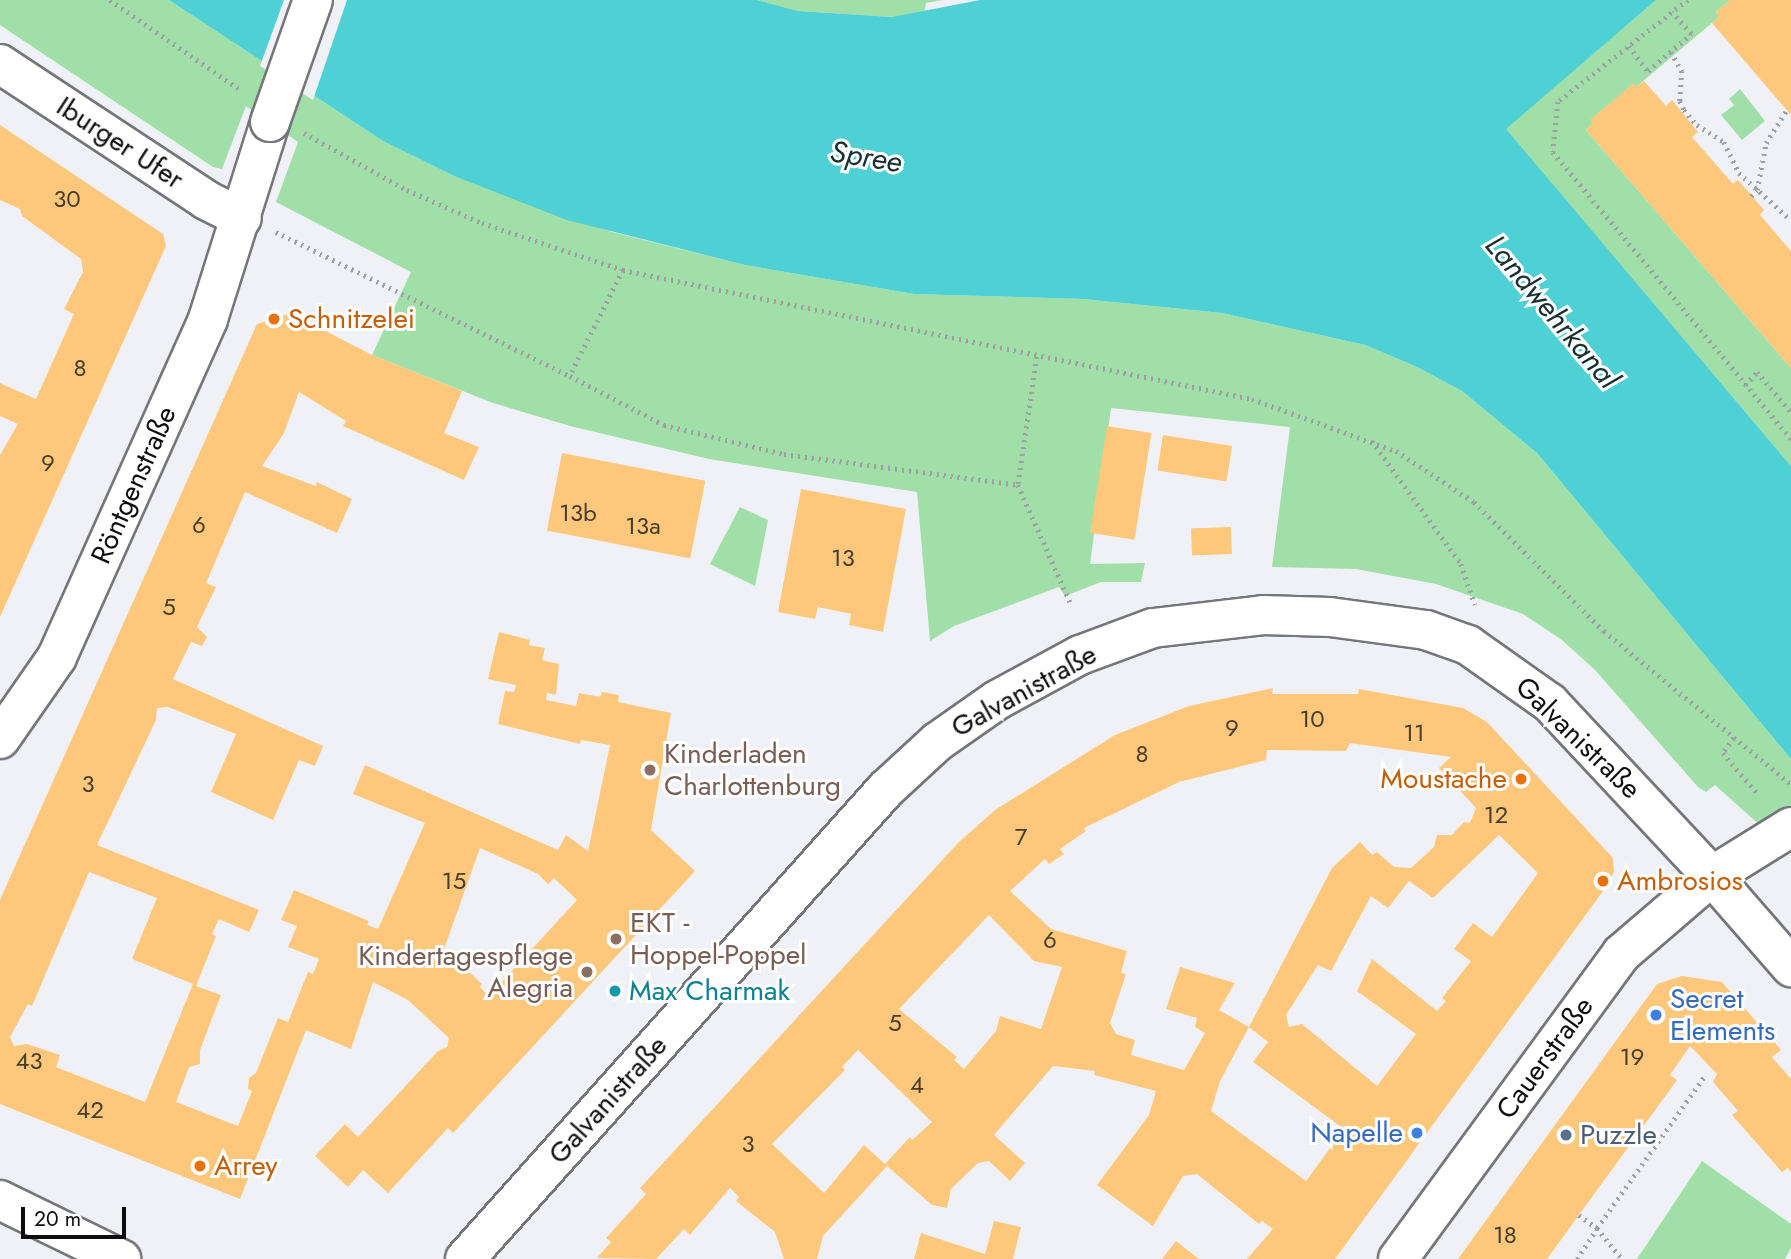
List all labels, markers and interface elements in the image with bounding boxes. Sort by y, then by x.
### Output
street label: Iburger Ufer [50,90,190,196]
water label: Spree [828,134,904,180]
house number: 30 [53,185,81,213]
water label: Landwehrkanal [1477,228,1627,396]
place label: Schnitzelei [288,302,415,336]
marker: Schnitzelei [266,311,282,327]
house number: 8 [73,354,87,382]
street label: Röntgenstraße [84,401,184,569]
house number: 9 [41,449,55,477]
house number: 13b [559,499,597,527]
house number: 6 [192,511,206,539]
house number: 13a [625,512,661,540]
house number: 13 [831,544,855,572]
house number: 5 [162,593,176,621]
street label: Galvanistraße [946,637,1102,745]
street label: Galvanistraße [1509,670,1647,806]
house number: 10 [1299,705,1325,733]
house number: 9 [1225,714,1239,742]
house number: 11 [1403,719,1425,747]
place label: Kinderladen Charlottenburg [664,737,841,803]
house number: 8 [1135,740,1149,768]
marker: Kinderladen Charlottenburg [642,762,658,778]
place label: Moustache [1380,762,1507,796]
house number: 3 [81,770,95,798]
marker: Moustache [1513,771,1529,787]
house number: 12 [1484,801,1508,829]
house number: 7 [1015,823,1027,851]
place label: Ambrosios [1617,864,1743,898]
house number: 15 [442,867,466,895]
marker: Ambrosios [1595,873,1611,889]
place label: EKT - Hoppel-Poppel [630,906,807,972]
house number: 6 [1043,926,1057,954]
marker: EKT - Hoppel-Poppel [608,931,624,947]
place label: Kindertagespflege Alegria [358,939,573,1005]
marker: Kindertagespflege Alegria [579,964,595,980]
place label: Max Charmak [629,974,790,1008]
place label: Secret Elements [1670,982,1775,1048]
marker: Max Charmak [607,983,623,999]
street label: Cauerstraße [1489,990,1601,1126]
marker: Secret Elements [1648,1007,1664,1023]
house number: 5 [888,1009,902,1037]
street label: Galvanistraße [542,1029,674,1171]
house number: 19 [1620,1043,1644,1071]
house number: 43 [15,1047,43,1075]
house number: 4 [910,1071,924,1099]
house number: 42 [76,1096,104,1124]
place label: Napelle [1310,1116,1403,1150]
place label: Puzzle [1580,1118,1657,1152]
marker: Napelle [1409,1125,1425,1141]
marker: Puzzle [1558,1127,1574,1143]
house number: 3 [741,1130,755,1158]
place label: Arrey [214,1149,278,1183]
marker: Arrey [192,1158,208,1174]
scale bar [24,1192,130,1236]
text: 20 m [34,1204,81,1234]
house number: 18 [1493,1221,1517,1249]

